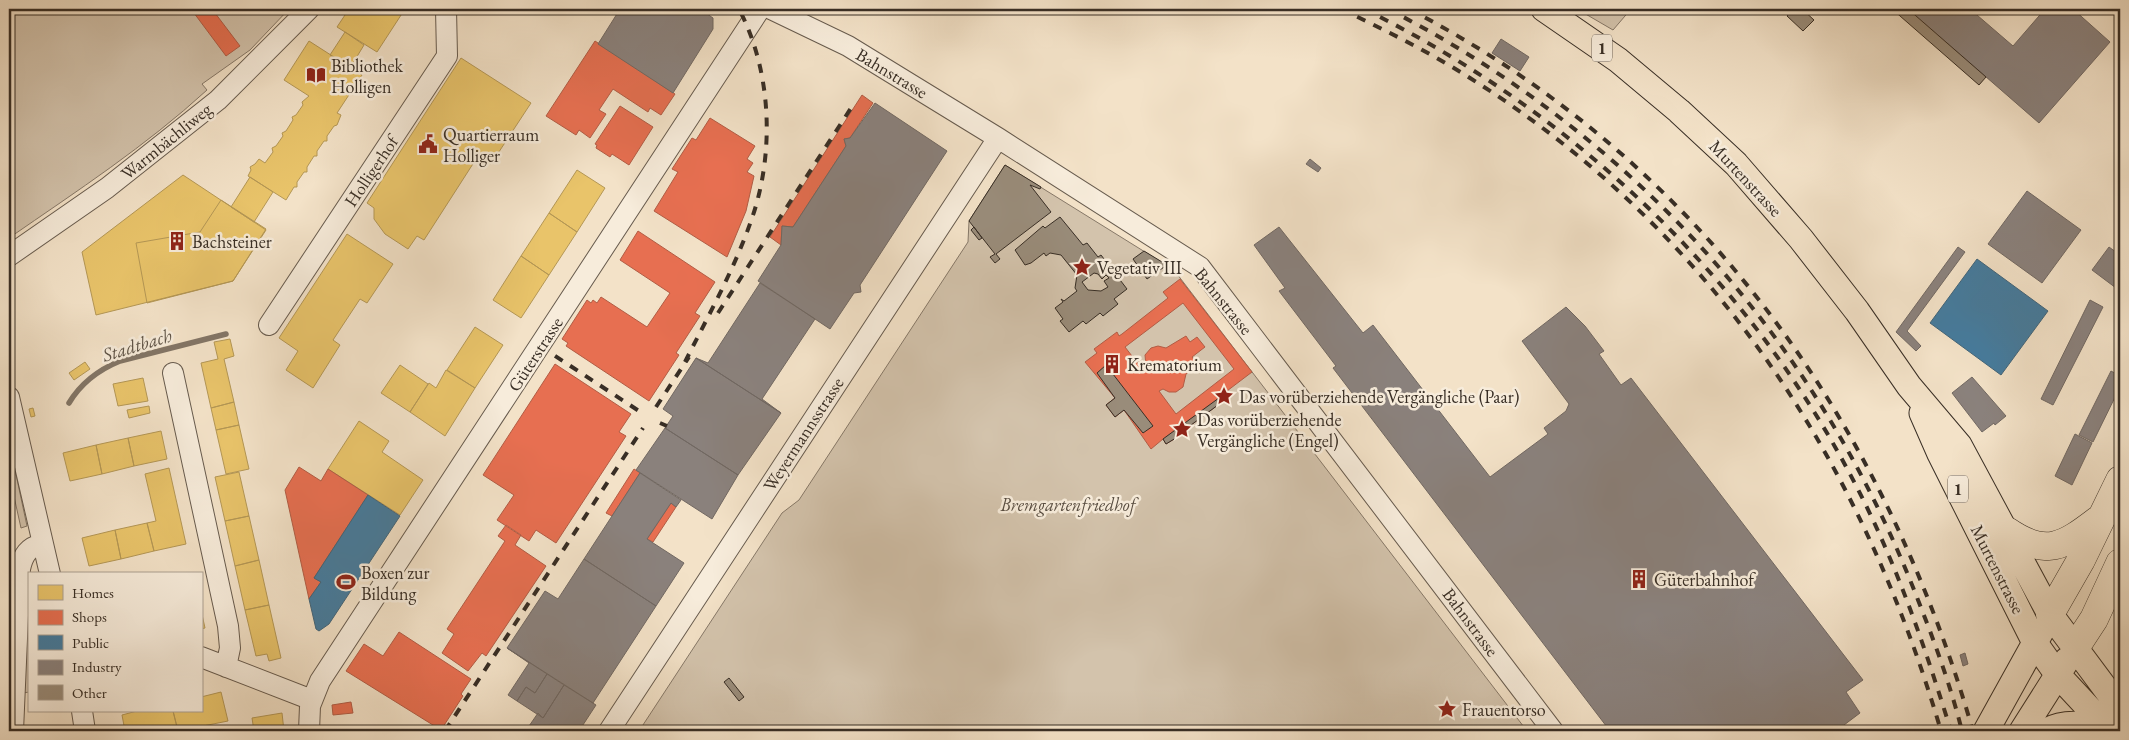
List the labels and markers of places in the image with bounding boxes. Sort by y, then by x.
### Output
place label: Bibliothek Holligen [331,54,404,98]
library icon: Bibliothek Holligen [305,64,327,86]
place label: Quartierraum Holliger [443,123,539,167]
public building icon: Quartierraum Holliger [417,133,439,155]
building icon: Bachsteiner [166,230,188,252]
place label: Bachsteiner [192,230,272,253]
place icon: Vegetativ III [1071,256,1093,278]
place label: Vegetativ III [1097,256,1182,279]
building icon: Krematorium [1101,353,1123,375]
place label: Krematorium [1127,353,1222,376]
place icon: Das vorüberziehende Vergängliche (Paar) [1213,385,1235,407]
place label: Das vorüberziehende Vergängliche (Paar) [1239,385,1519,408]
place label: Das vorüberziehende Vergängliche (Engel) [1197,408,1341,452]
place icon: Das vorüberziehende Vergängliche (Engel) [1171,418,1193,440]
place label: Boxen zur Bildung [361,561,430,605]
building icon: Güterbahnhof [1628,568,1650,590]
place label: Güterbahnhof [1654,568,1756,591]
sports icon: Boxen zur Bildung [335,571,357,593]
place icon: Frauentorso [1436,698,1458,720]
place label: Frauentorso [1462,698,1546,721]

